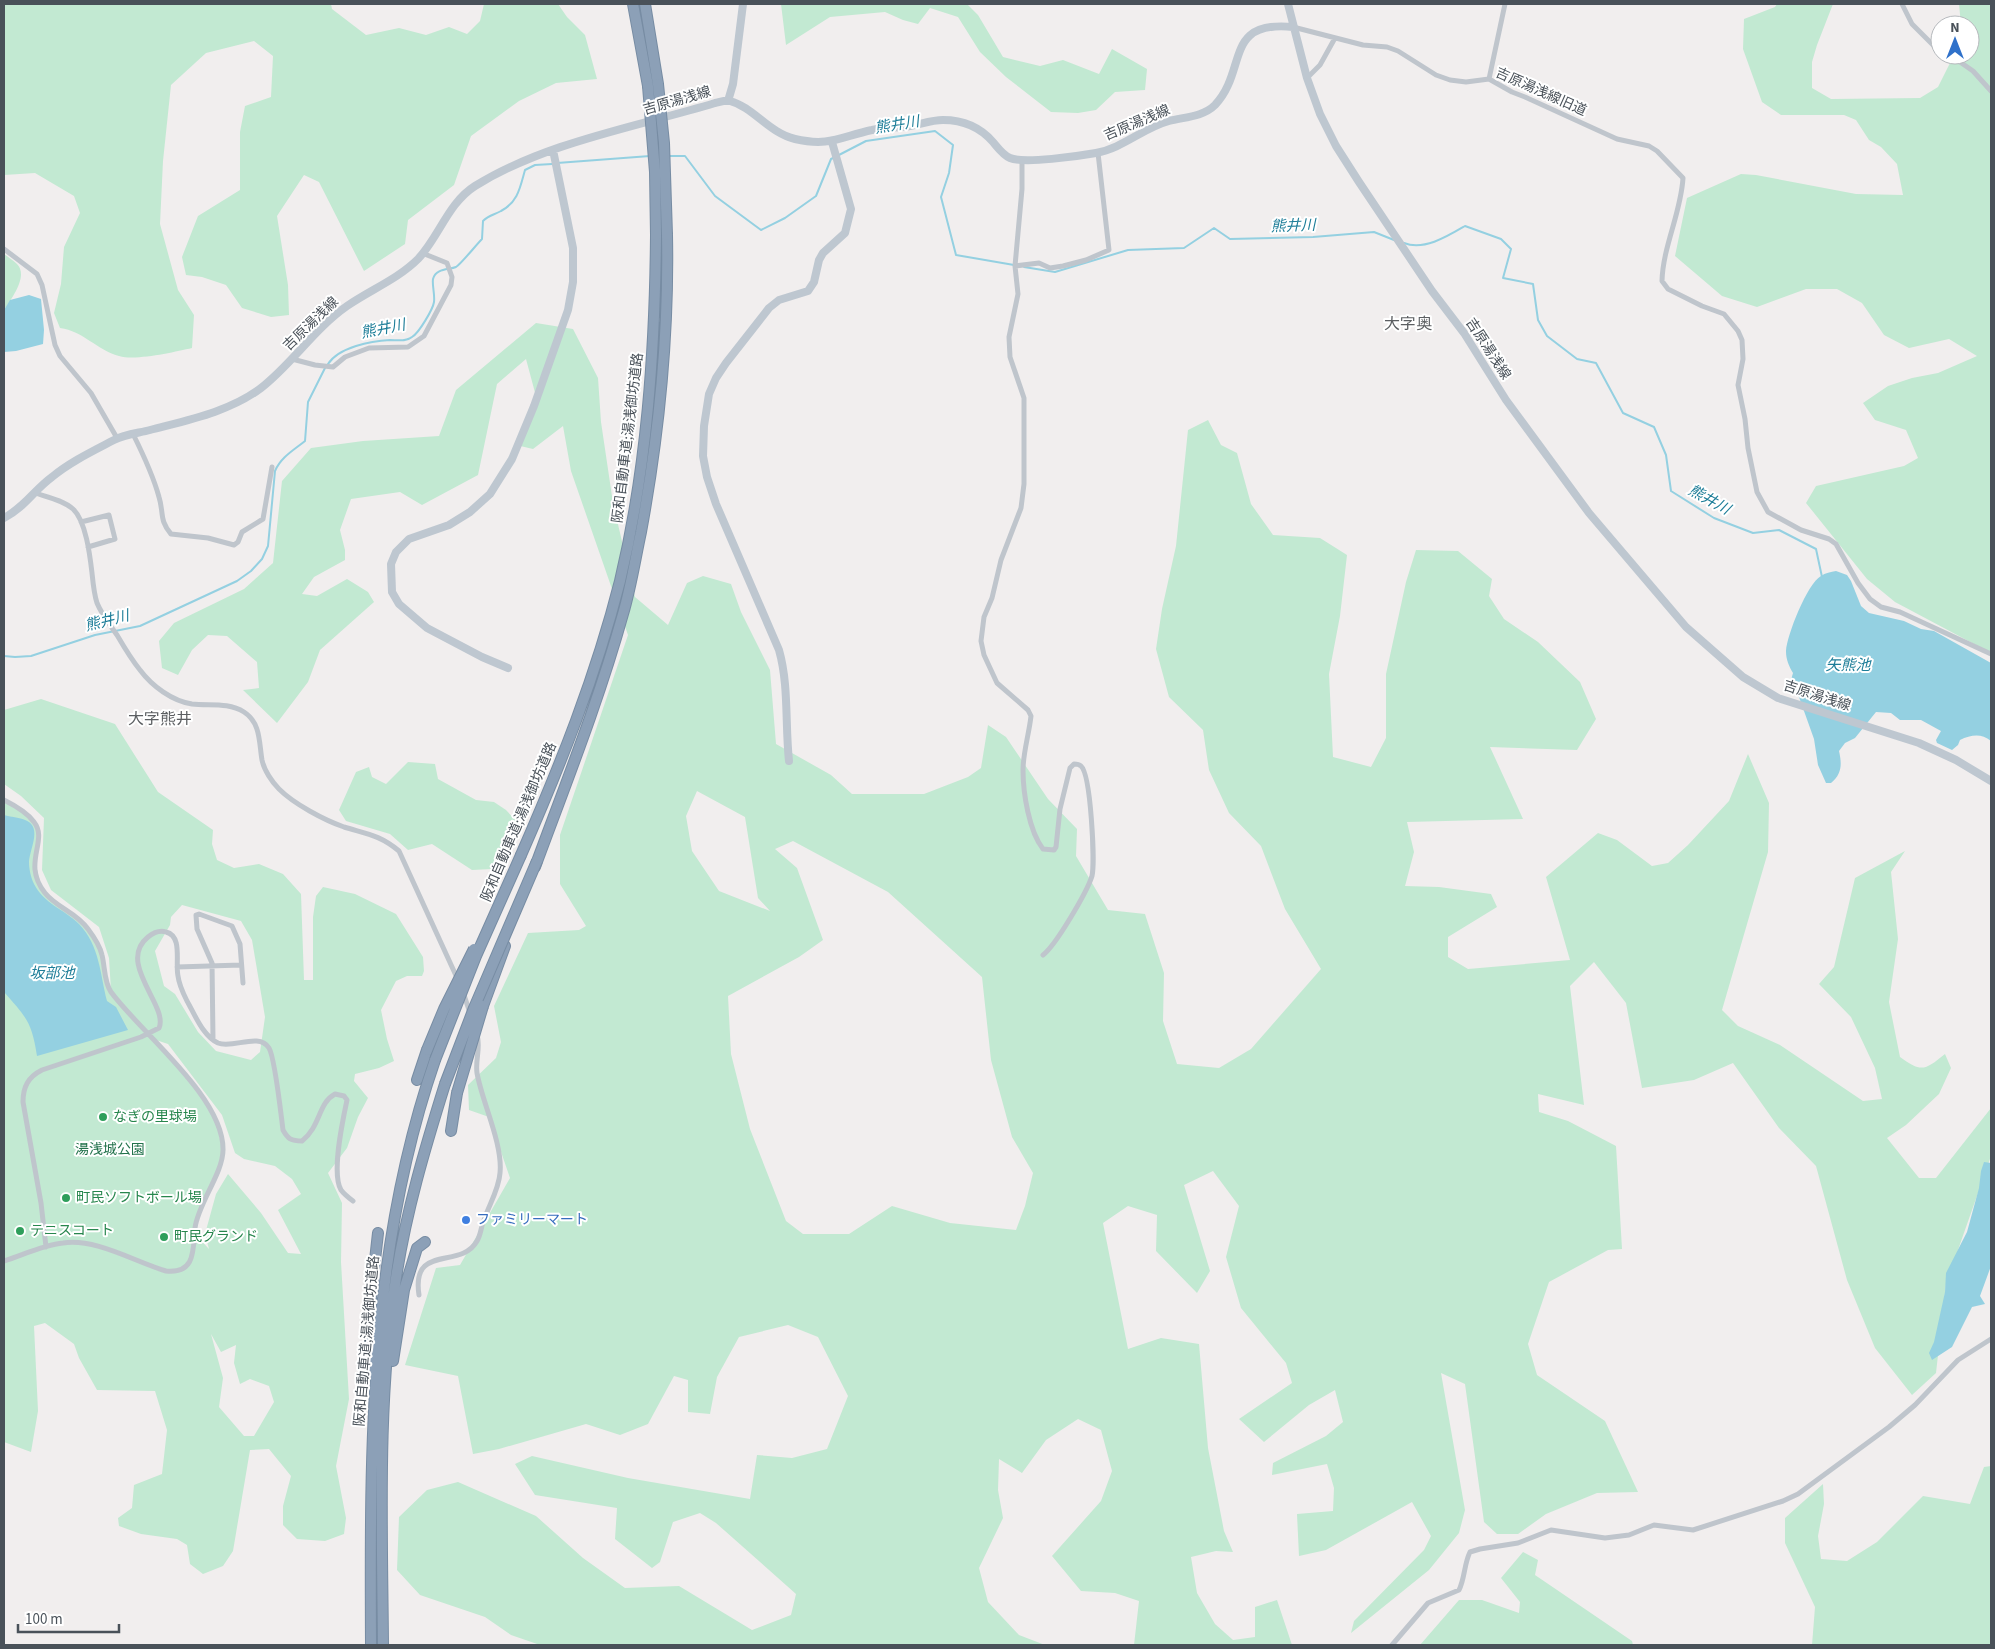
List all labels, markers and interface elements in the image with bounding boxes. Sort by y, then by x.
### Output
north arrow [1930,15,1980,65]
text: N [1950,18,1960,38]
street label: 吉原湯浅線旧道 [1492,63,1590,121]
street label: 吉原湯浅線 [641,82,713,120]
street label: 吉原湯浅線 [1101,100,1173,146]
water label: 熊井川 [873,111,923,139]
water label: 熊井川 [1270,215,1318,237]
street label: 吉原湯浅線 [279,292,343,356]
district label: 大字奥 [1384,313,1432,335]
water label: 熊井川 [359,314,409,344]
street label: 吉原湯浅線 [1461,314,1515,384]
street label: 阪和自動車道;湯浅御坊道路 [608,352,648,524]
water label: 熊井川 [1684,480,1736,521]
water label: 熊井川 [83,605,133,637]
water label: 矢熊池 [1825,655,1872,676]
street label: 吉原湯浅線 [1781,676,1853,716]
district label: 大字熊井 [128,708,192,730]
street label: 阪和自動車道;湯浅御坊道路 [476,739,562,905]
water label: 坂部池 [29,963,76,984]
place label: なぎの里球場 [113,1107,197,1127]
marker: なぎの里球場 [97,1111,109,1123]
park label: 湯浅城公園 [75,1140,145,1160]
place label: 町民ソフトボール場 [76,1188,202,1208]
marker: 町民ソフトボール場 [60,1192,72,1204]
place label: ファミリーマート [476,1210,588,1230]
marker: ファミリーマート [460,1214,472,1226]
place label: テニスコート [30,1221,114,1241]
marker: テニスコート [14,1225,26,1237]
place label: 町民グランド [174,1227,258,1247]
marker: 町民グランド [158,1231,170,1243]
street label: 阪和自動車道;湯浅御坊道路 [350,1255,384,1427]
scale bar [18,1602,119,1634]
text: 100 m [25,1609,63,1630]

